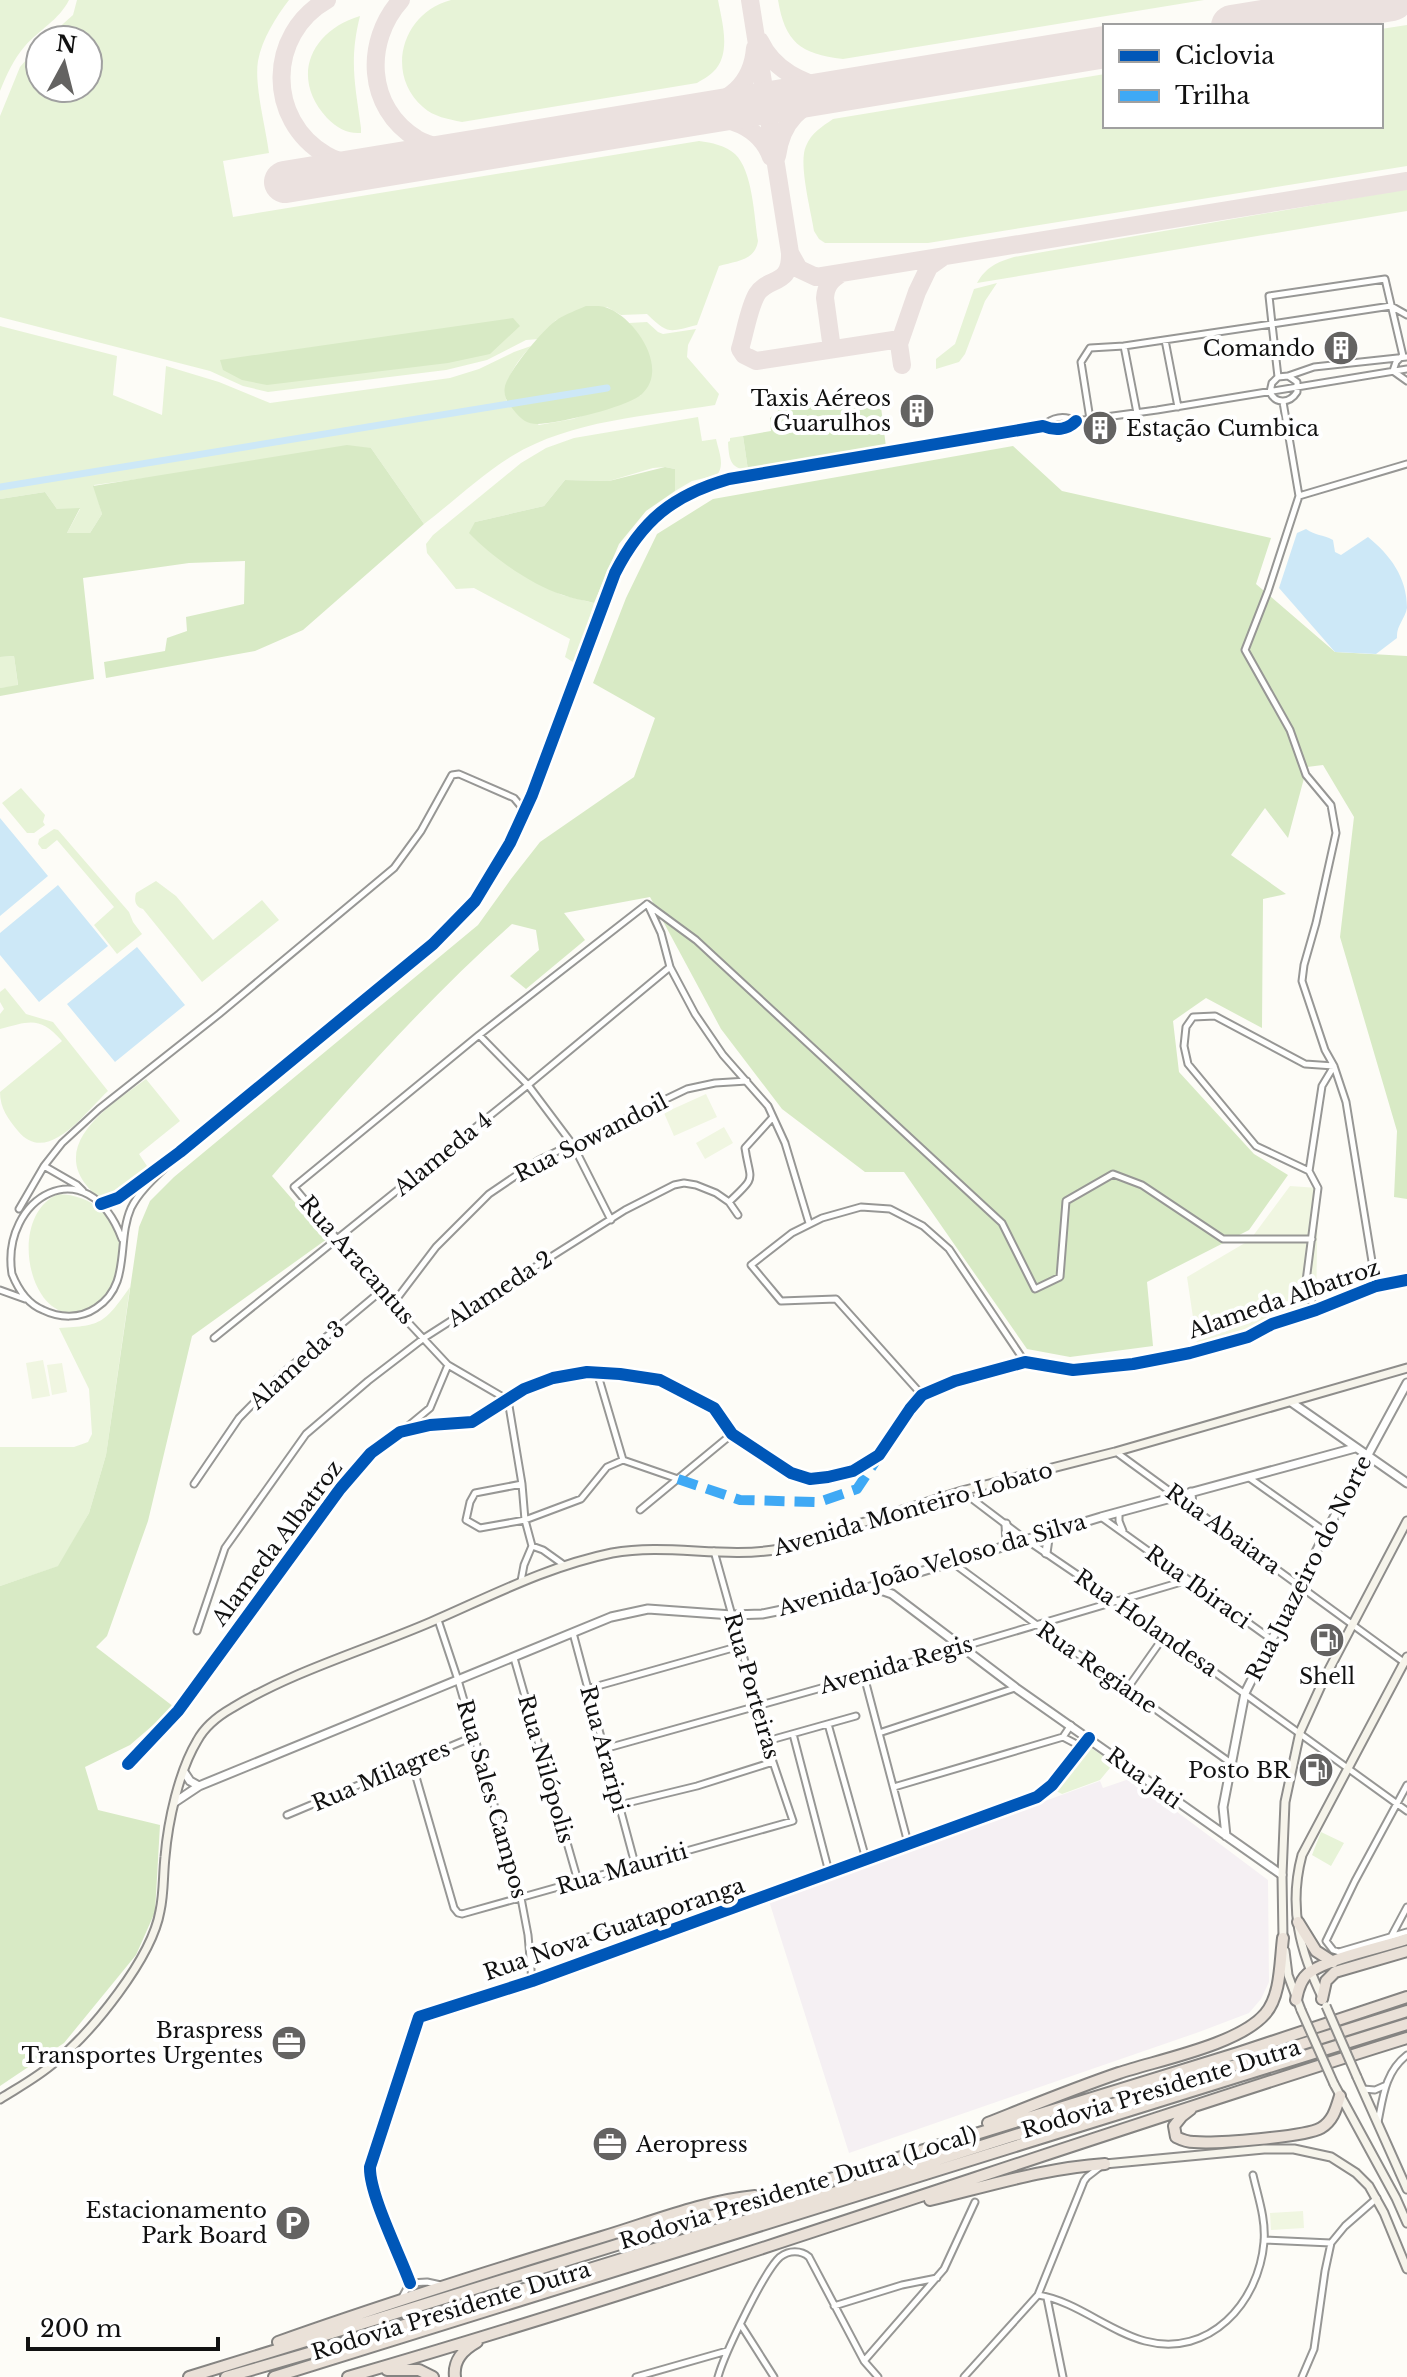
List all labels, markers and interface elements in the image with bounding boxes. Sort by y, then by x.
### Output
north arrow [24,24,104,104]
legend [1103,24,1383,128]
text: N [54,30,79,59]
text: Ciclovia [1175,41,1275,70]
text: Trilha [1175,81,1250,110]
building icon: Comando [1322,329,1360,367]
place label: Comando [1203,335,1315,362]
place label: Taxis Aéreos Guarulhos [751,385,891,437]
building icon: Taxis Aéreos Guarulhos [898,392,936,430]
building icon: Estação Cumbica [1081,409,1119,447]
place label: Estação Cumbica [1126,415,1320,442]
street label: Rua Sowandoil [510,1088,672,1188]
street label: Alameda 4 [388,1106,498,1202]
street label: Rua Aracantus [294,1190,420,1330]
street label: Alameda 2 [442,1245,557,1333]
street label: Alameda Albatroz [1184,1254,1383,1345]
street label: Alameda 3 [243,1315,350,1416]
street label: Rua Juazeiro do Norte [1240,1451,1378,1685]
street label: Alameda Albatroz [205,1455,348,1632]
street label: Avenida Monteiro Lobato [769,1456,1056,1562]
street label: Rua Abaiara [1160,1478,1286,1580]
street label: Avenida João Veloso da Silva [774,1508,1090,1622]
street label: Rua Ibiraci [1140,1540,1256,1634]
street label: Rua Holandesa [1069,1564,1223,1683]
street label: Rua Porteiras [718,1610,786,1762]
street label: Rua Regiane [1032,1617,1162,1719]
fuel station icon: Shell [1308,1621,1346,1659]
street label: Avenida Regis [816,1630,975,1700]
place label: Shell [1299,1663,1355,1690]
street label: Rua Araripi [574,1683,634,1816]
street label: Rua Nilópolis [512,1692,580,1846]
street label: Rua Sales Campos [451,1696,533,1902]
street label: Rua Milagres [308,1735,454,1817]
street label: Rua Jati [1101,1742,1187,1815]
fuel station icon: Posto BR [1297,1751,1335,1789]
place label: Posto BR [1188,1757,1291,1784]
street label: Rua Mauriti [553,1837,691,1901]
street label: Rua Nova Guataporanga [480,1871,749,1986]
place label: Braspress Transportes Urgentes [22,2017,263,2069]
office icon: Braspress Transportes Urgentes [270,2024,308,2062]
street label: Rodovia Presidente Dutra [1018,2033,1304,2144]
street label: Rodovia Presidente Dutra (Local) [616,2121,980,2255]
office icon: Aeropress [591,2125,629,2163]
place label: Aeropress [635,2131,748,2158]
place label: Estacionamento Park Board [85,2197,267,2249]
parking icon: Estacionamento Park Board [274,2204,312,2242]
street label: Rodovia Presidente Dutra [308,2255,594,2366]
scale bar [28,2301,218,2351]
text: 200 m [40,2314,122,2343]

